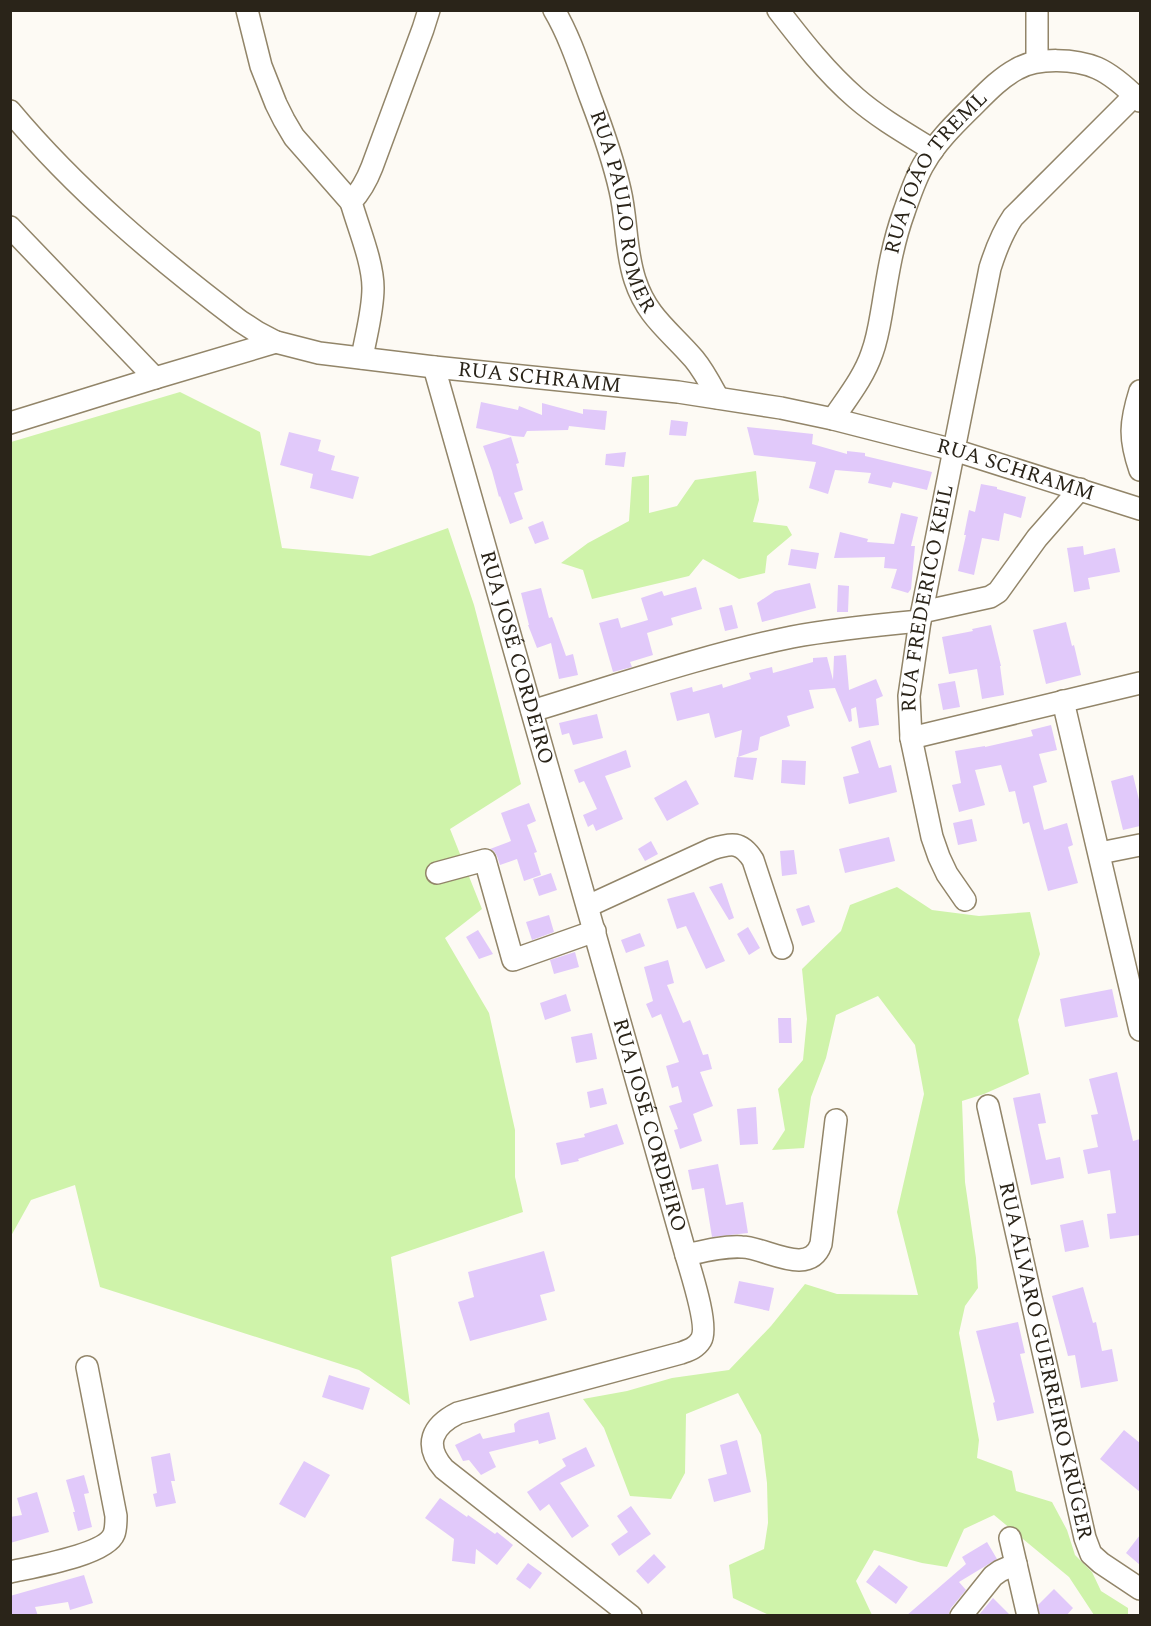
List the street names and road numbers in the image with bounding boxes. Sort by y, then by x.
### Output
street label: RUA JOÃO TREML [876,84,995,258]
street label: RUA PAULO ROMER [581,106,664,320]
street label: RUA SCHRAMM [456,354,623,402]
street label: RUA SCHRAMM [933,430,1098,510]
street label: RUA FREDERICO KEIL [893,482,963,713]
street label: RUA JOSÉ CORDEIRO [471,547,562,768]
street label: RUA JOSÉ CORDEIRO [604,1014,695,1236]
street label: RUA ÁLVARO GUERREIRO KRÜGER [990,1179,1101,1543]

